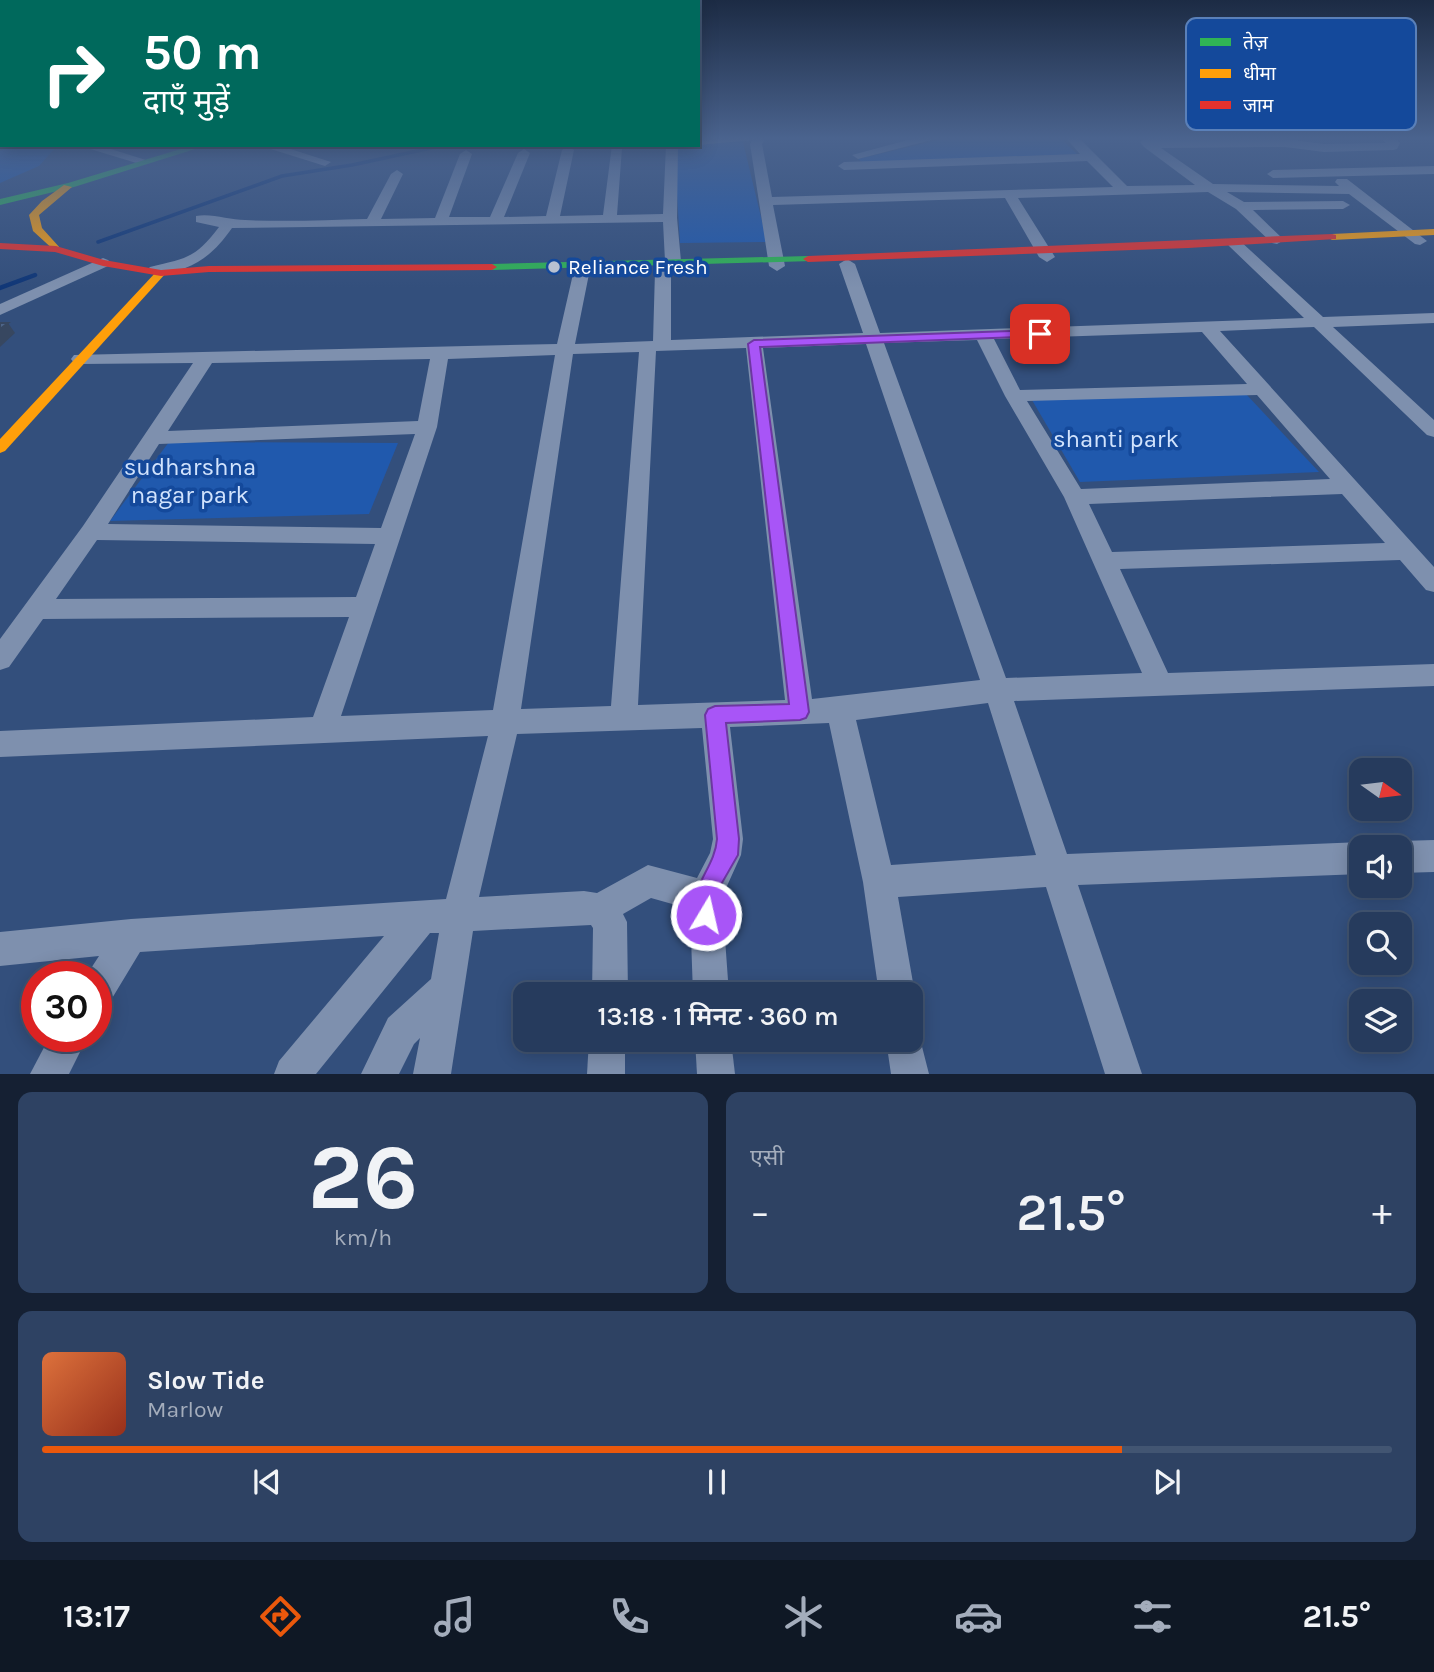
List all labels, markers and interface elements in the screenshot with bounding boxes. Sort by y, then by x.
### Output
legend [1186,18,1416,130]
text: 50 m [143,24,261,81]
icon: right [28,28,119,119]
text: तेज़ [1243,31,1269,54]
text: धीमा [1243,63,1277,85]
text: दाएँ मुड़ें [143,83,230,120]
text: जाम [1243,95,1274,117]
place label: Reliance Fresh [568,255,708,279]
marker: Reliance Fresh [546,259,562,275]
pin [1010,304,1070,364]
icon: arrive [1021,315,1059,353]
park label: shanti park [1053,425,1179,453]
park label: sudharshna nagar park [124,453,256,509]
north arrow [1349,758,1412,821]
map controls [1349,758,1412,1052]
button: sound [1349,835,1412,898]
position arrow [669,878,743,952]
button: search [1349,912,1412,975]
speed limit sign: 30 [21,961,112,1052]
button: layers [1349,989,1412,1052]
text: 13:18 · 1 मिनट · 360 m [597,1001,839,1032]
text: 26 [308,1125,418,1231]
text: एसी [750,1144,784,1171]
text: 21.5° [1016,1182,1126,1243]
text: − [750,1190,770,1235]
text: + [1372,1190,1392,1235]
text: km/h [334,1224,392,1251]
text: Slow Tide [147,1365,265,1396]
text: Marlow [147,1396,223,1423]
icon: previous [248,1463,286,1501]
icon: pause [698,1463,736,1501]
icon: next [1148,1463,1186,1501]
icon: directions [256,1592,305,1641]
icon: music [430,1592,479,1641]
icon: phone [605,1592,654,1641]
icon: climate [779,1592,828,1641]
icon: car [954,1592,1003,1641]
icon: filters [1128,1592,1177,1641]
text: 13:17 [63,1598,130,1635]
text: 21.5° [1303,1598,1371,1635]

